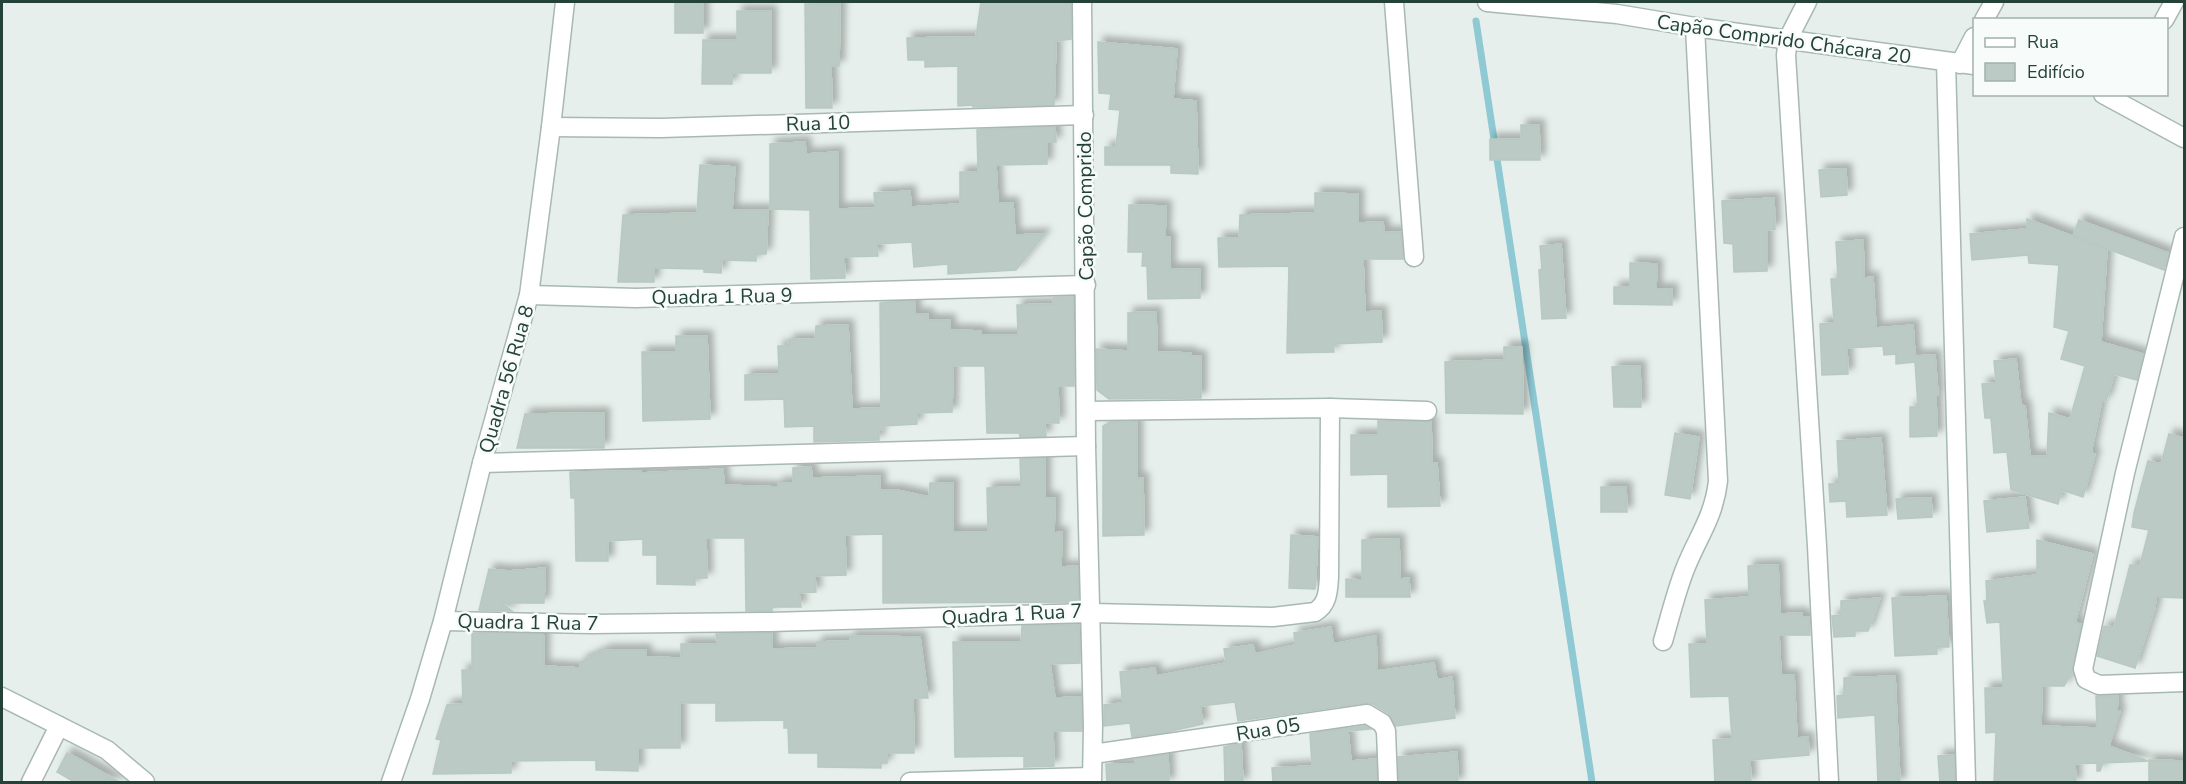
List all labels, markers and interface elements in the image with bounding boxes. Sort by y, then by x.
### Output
street label: Capão Comprido Chácara 20 [1655,8,1913,71]
legend [1973,18,2168,96]
text: Rua [2027,30,2059,54]
text: Edifício [2027,60,2085,84]
street label: Rua 10 [785,109,851,138]
street label: Capão Comprido [1071,131,1100,281]
street label: Quadra 1 Rua 9 [651,282,793,311]
street label: Quadra 56 Rua 8 [472,302,541,456]
street label: Quadra 1 Rua 7 [941,597,1083,632]
street label: Quadra 1 Rua 7 [457,608,599,637]
street label: Rua 05 [1234,711,1302,748]

